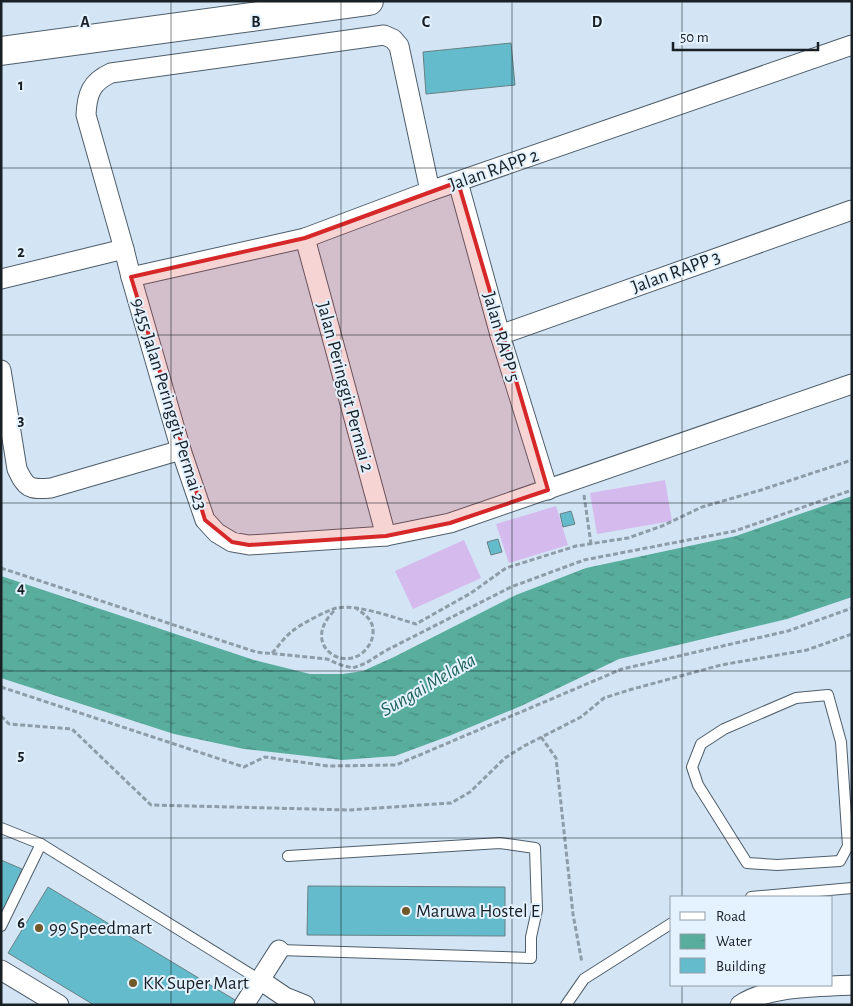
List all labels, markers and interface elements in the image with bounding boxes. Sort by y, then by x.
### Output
text: A [80,14,90,30]
text: B [251,14,261,30]
text: C [422,14,431,30]
text: D [592,14,603,30]
scale bar [673,20,818,52]
text: 50 m [680,30,709,45]
text: 1 [18,77,24,93]
street label: Jalan RAPP 2 [447,146,542,194]
text: 2 [17,244,25,260]
street label: Jalan RAPP 3 [629,247,723,297]
street label: Jalan RAPP 5 [479,290,523,384]
street label: 9455 Jalan Peringgit Permai 23 [128,296,210,512]
street label: Jalan Peringgit Permai 2 [313,300,377,475]
text: 3 [18,412,25,428]
text: 4 [17,580,25,596]
water label: Sungai Melaka [377,650,479,720]
text: 5 [18,747,25,763]
legend [670,896,833,986]
place label: Maruwa Hostel E [416,902,540,921]
marker: Maruwa Hostel E [400,905,412,917]
text: Road [716,909,746,924]
text: 6 [17,915,25,931]
place label: 99 Speedmart [49,919,152,938]
marker: 99 Speedmart [33,922,45,934]
text: Water [716,934,752,949]
text: Building [716,959,766,974]
place label: KK Super Mart [143,974,249,993]
marker: KK Super Mart [127,977,139,989]

